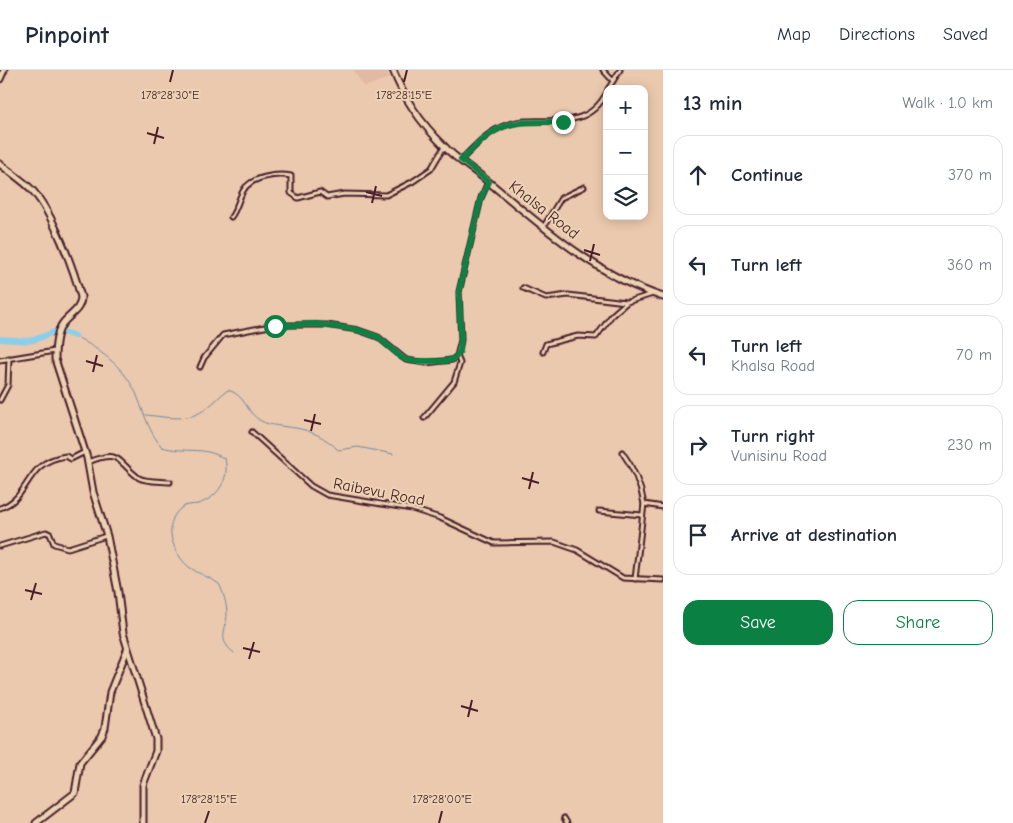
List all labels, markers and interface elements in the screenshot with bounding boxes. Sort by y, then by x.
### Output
text: Pinpoint [25,21,109,49]
text: Map [777,24,811,45]
text: Directions [839,24,915,45]
text: Saved [943,24,988,45]
map controls [603,85,648,220]
button: + [603,85,648,130]
text: 178°28'30"E [141,88,199,102]
text: 178°28'15"E [376,88,432,102]
text: 13 min [683,91,742,115]
text: Walk · 1.0 km [902,94,993,112]
route end [552,111,575,134]
button: − [603,130,648,175]
icon: ahead [684,161,712,189]
text: Continue [731,164,803,186]
text: 370 m [948,166,992,184]
button: layers [603,175,648,220]
street label: Khalsa Road [505,177,583,243]
icon: left [684,251,712,279]
text: Turn left [731,254,802,276]
text: 360 m [947,256,992,274]
route start [264,315,287,338]
text: Turn left [731,335,802,357]
icon: left [684,341,712,369]
text: 70 m [956,346,992,364]
text: Khalsa Road [731,357,815,375]
text: Turn right [731,425,815,447]
icon: right [684,431,712,459]
text: 230 m [947,436,992,454]
text: Vunisinu Road [731,447,827,465]
street label: Raibevu Road [332,474,426,510]
icon: arrive [684,521,712,549]
text: Arrive at destination [731,524,897,546]
button: Save [683,600,833,645]
button: Share [843,600,993,645]
text: 178°28'15"E [181,792,237,806]
text: 178°28'00"E [412,792,472,806]

